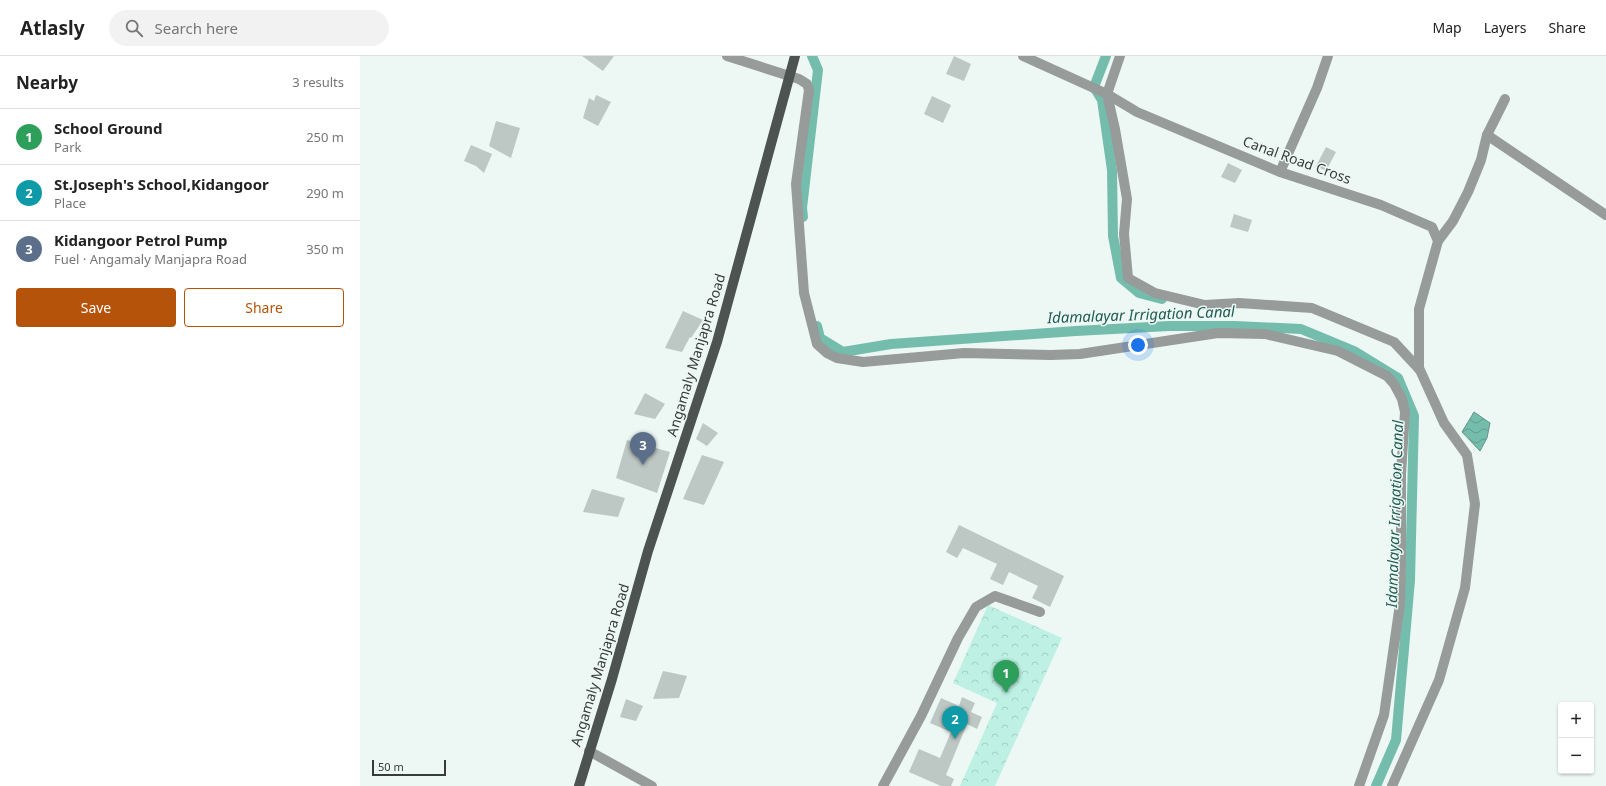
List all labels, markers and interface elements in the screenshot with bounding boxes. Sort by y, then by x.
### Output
search box [109,10,389,46]
text: Atlasly [20,15,85,41]
icon: search [123,17,145,39]
text: Search here [155,18,238,38]
text: Map [1433,18,1462,37]
text: Layers [1484,18,1526,37]
text: Share [1548,18,1586,37]
text: Nearby [16,71,78,94]
text: 3 results [292,73,344,91]
text: School Ground [54,118,163,138]
text: 1 [25,128,33,146]
text: 250 m [306,128,344,146]
street label: Canal Road Cross [1240,131,1354,188]
text: Park [54,138,81,156]
text: St.Joseph's School,Kidangoor [54,174,269,194]
text: 2 [25,184,33,202]
text: 290 m [306,184,344,202]
text: Place [54,194,86,212]
text: Kidangoor Petrol Pump [54,230,228,250]
text: 3 [25,240,33,258]
text: 350 m [306,240,344,258]
text: Fuel · Angamaly Manjapra Road [54,250,247,268]
street label: Angamaly Manjapra Road [662,271,729,439]
button: Save [16,288,176,327]
button: Share [184,288,344,327]
water label: Idamalayar Irrigation Canal [1046,301,1236,327]
your location [1128,335,1148,355]
water label: Idamalayar Irrigation Canal [1381,419,1407,609]
pin: 3 [630,432,656,465]
street label: Angamaly Manjapra Road [566,581,633,749]
pin: 1 [993,660,1019,693]
map controls [1558,702,1594,774]
button: + [1558,702,1594,738]
pin: 2 [942,706,968,739]
button: − [1558,738,1594,774]
scale bar [372,758,446,777]
text: 50 m [378,759,404,774]

